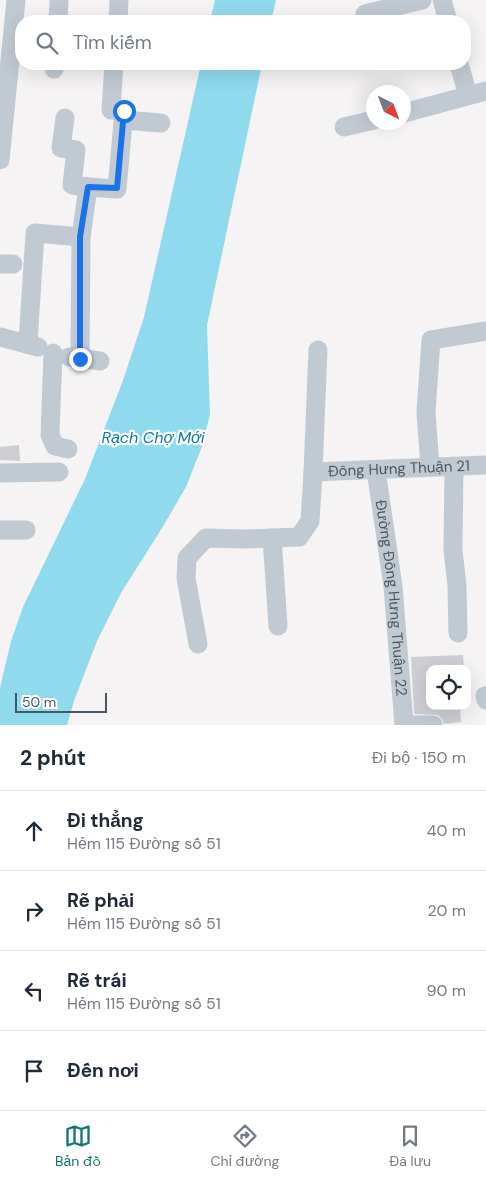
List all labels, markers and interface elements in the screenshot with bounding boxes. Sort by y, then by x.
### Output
search box [15,15,471,70]
icon: search [33,29,61,57]
text: Tìm kiếm [73,30,152,55]
north arrow [366,85,411,130]
route start [113,100,136,123]
route end [69,348,92,371]
water label: Rạch Chợ Mới [101,427,206,448]
street label: Đông Hưng Thuận 21 [328,456,470,481]
street label: Đường Đông Hưng Thuận 22 [371,499,412,697]
map controls [426,665,471,710]
button: locate [426,665,471,710]
scale bar [15,690,108,713]
text: 50 m [22,693,56,711]
text: 2 phút [20,744,86,772]
text: Đi bộ · 150 m [372,747,466,768]
text: Đi thẳng [67,808,144,833]
icon: ahead [20,817,48,845]
text: 40 m [427,820,466,841]
text: Hẻm 115 Đường số 51 [67,833,221,854]
text: Rẽ phải [67,888,134,913]
icon: right [20,897,48,925]
text: 20 m [427,900,466,921]
text: Hẻm 115 Đường số 51 [67,913,221,934]
text: Rẽ trái [67,968,127,993]
icon: left [20,977,48,1005]
text: 90 m [426,980,466,1001]
text: Hẻm 115 Đường số 51 [67,993,221,1014]
icon: arrive [20,1057,48,1085]
text: Đến nơi [67,1058,139,1083]
tab: Bản đồ [55,1122,101,1170]
tab: Chỉ đường [211,1122,279,1170]
tab: Đã lưu [389,1122,431,1170]

